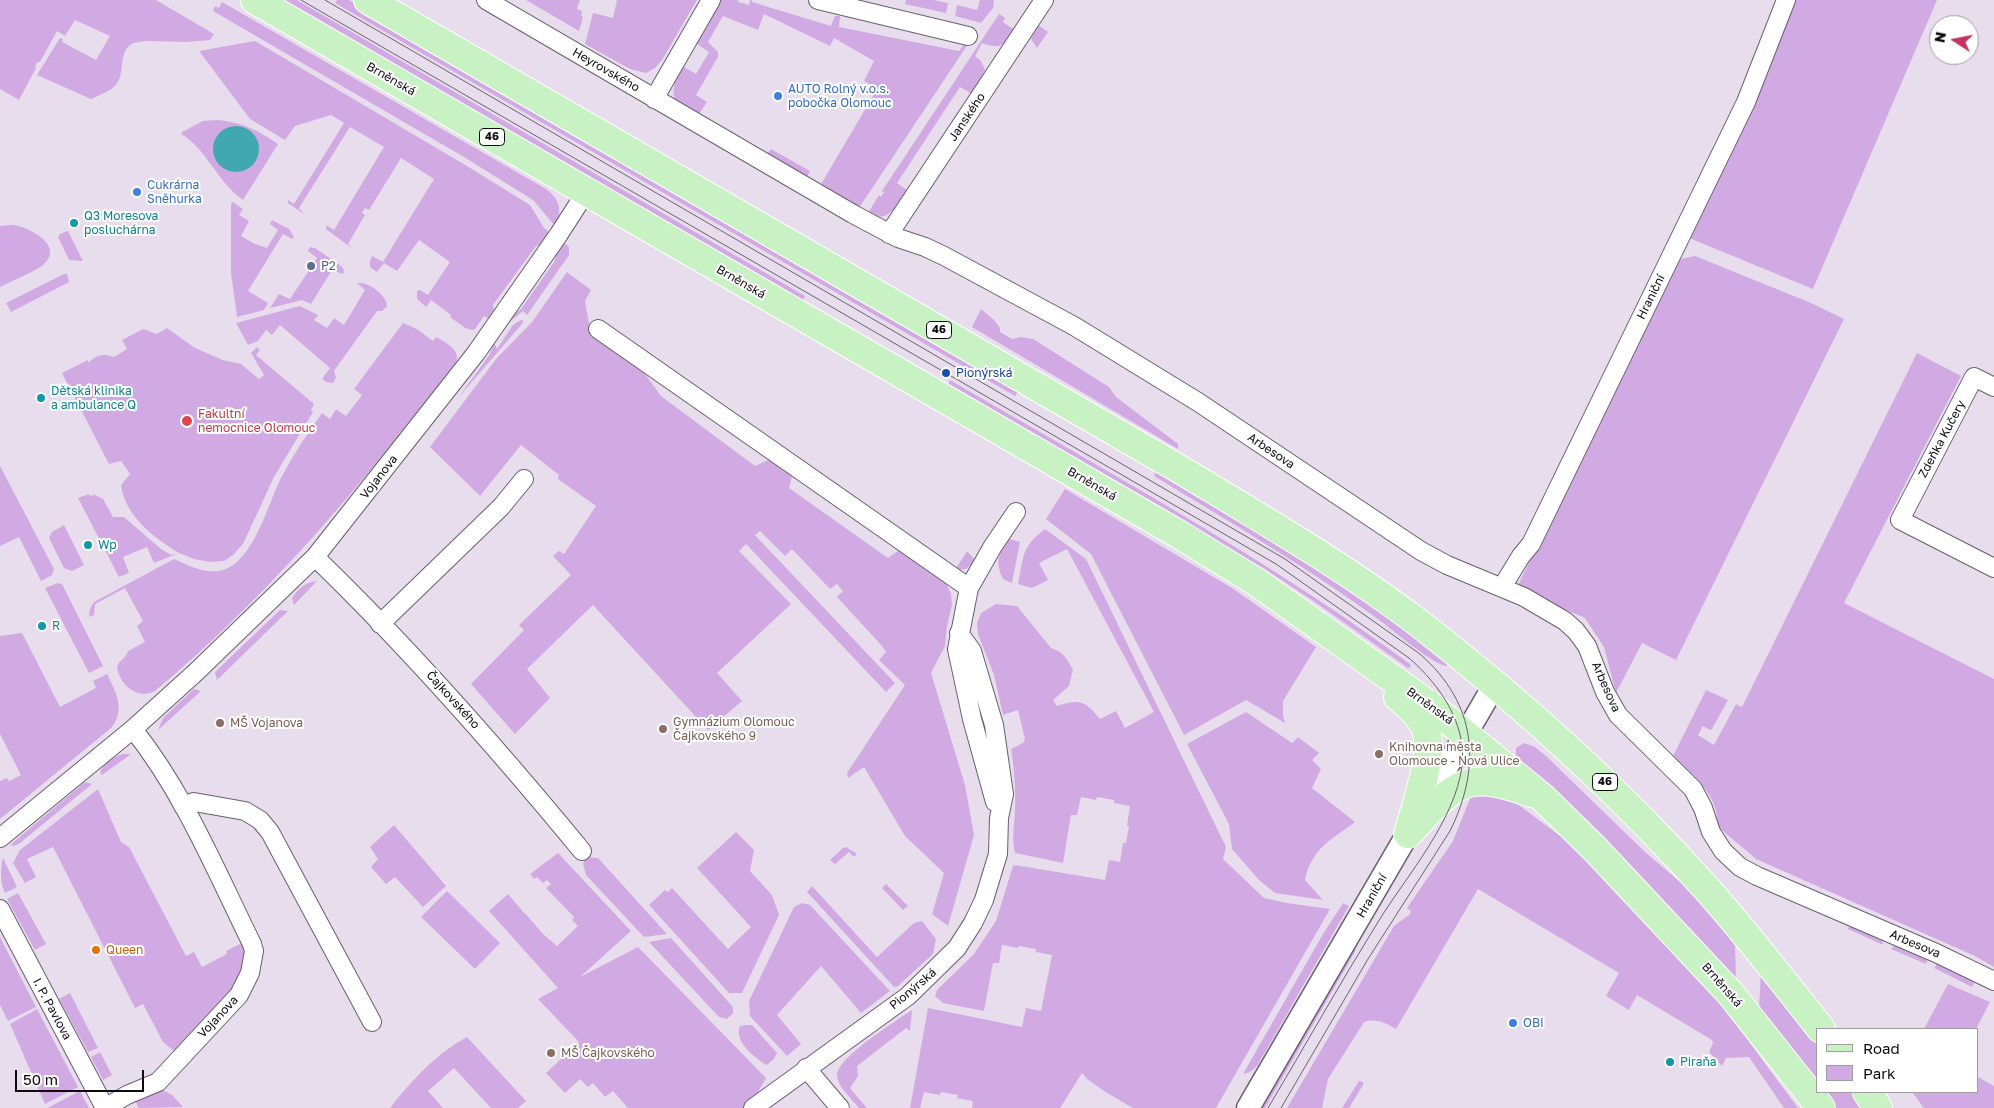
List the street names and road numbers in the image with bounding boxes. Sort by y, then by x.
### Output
street label: Heyrovského [570,45,642,95]
street label: Brněnská [364,59,418,99]
street label: Janského [946,90,988,144]
road number: 46 [480,128,504,146]
street label: Brněnská [714,262,768,302]
street label: Hraniční [1634,272,1668,322]
road number: 46 [926,322,952,338]
street label: Zdeňka Kučery [1916,398,1968,480]
street label: Arbesova [1245,430,1297,472]
street label: Vojanova [357,452,401,502]
street label: Brněnská [1065,464,1119,504]
street label: Arbesova [1589,660,1623,714]
street label: Čajkovského [423,668,483,732]
street label: Brněnská [1404,684,1456,728]
road number: 46 [1592,774,1618,790]
street label: Hraniční [1354,872,1390,920]
street label: Arbesova [1888,927,1942,961]
street label: Brněnská [1699,960,1745,1010]
street label: Pionýrská [887,965,939,1013]
street label: I. P. Pavlova [30,976,74,1042]
street label: Vojanova [195,993,241,1041]

